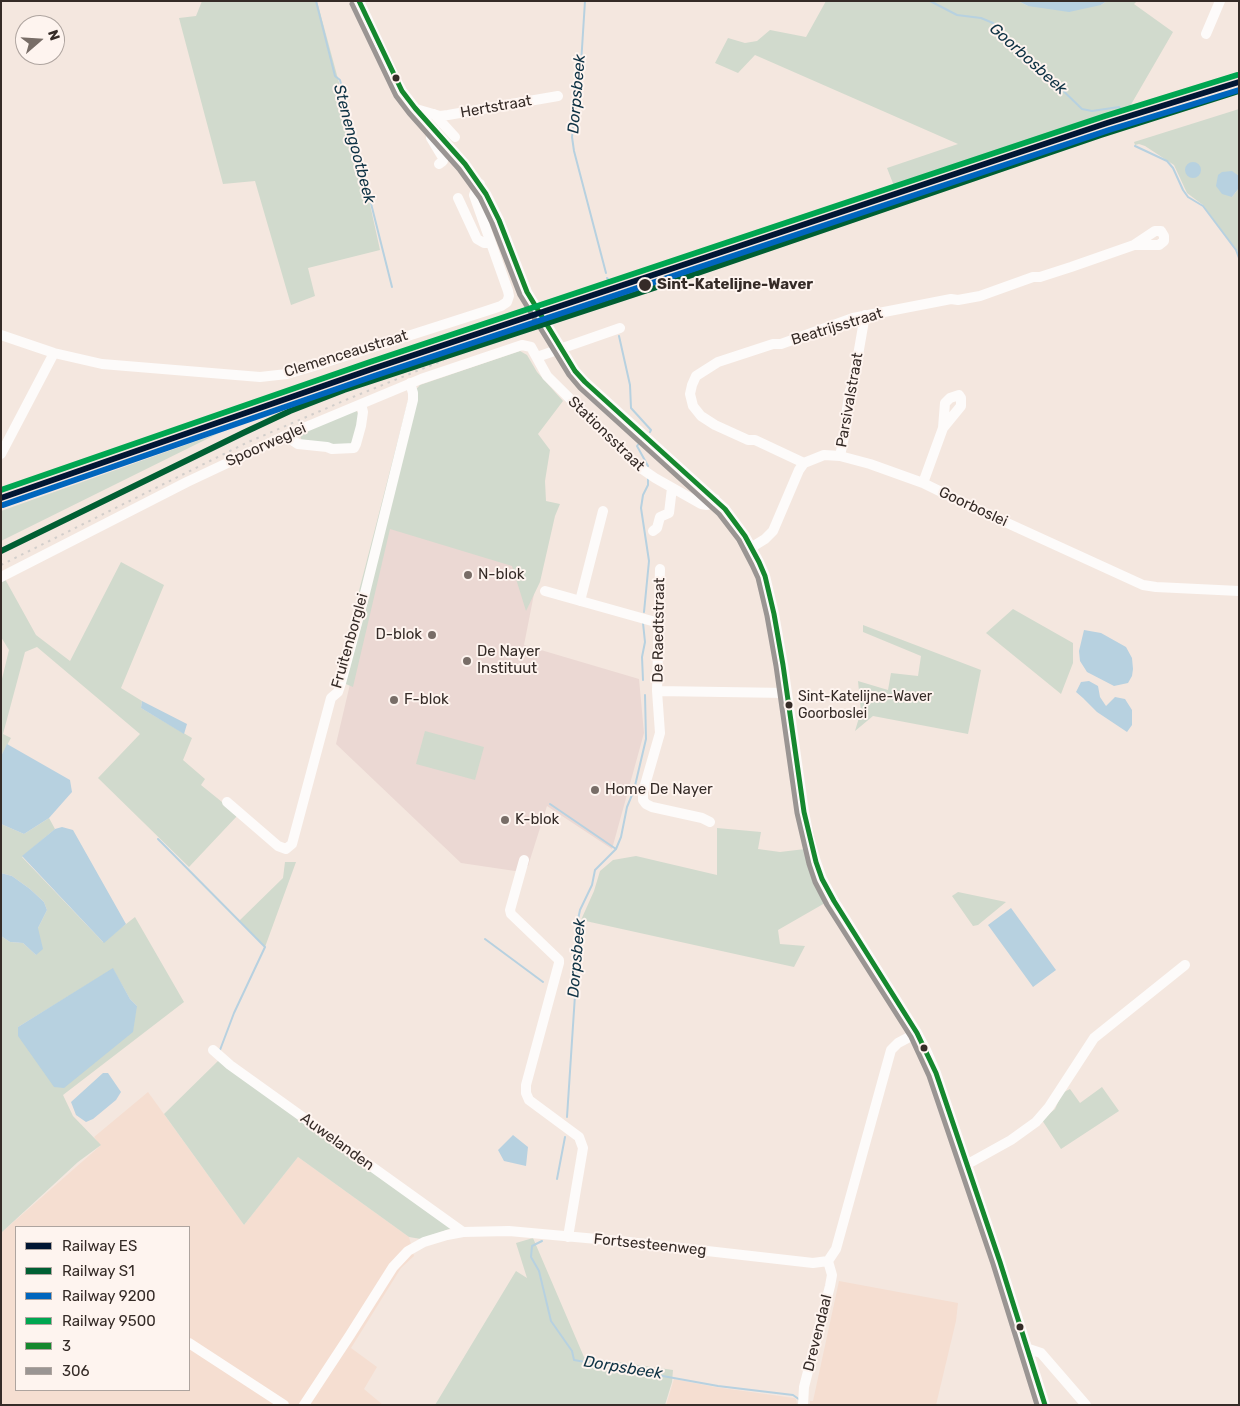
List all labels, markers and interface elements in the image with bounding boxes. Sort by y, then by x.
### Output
north arrow [15,15,65,65]
water label: Goorbosbeek [985,19,1071,99]
text: N [44,28,63,43]
water label: Dorpsbeek [564,54,590,134]
unlabelled marker [391,73,401,83]
water label: Stenengootbeek [329,82,379,206]
street label: Hertstraat [459,92,533,122]
place label: Sint-Katelijne-Waver [657,276,813,294]
marker: Sint-Katelijne-Waver [637,277,653,293]
street label: Beatrijsstraat [789,305,885,349]
street label: Clemenceaustraat [282,327,410,381]
street label: Parsivalstraat [833,351,867,449]
street label: Stationsstraat [564,393,648,475]
street label: Spoorweglei [223,419,309,471]
street label: Goorboslei [936,483,1010,531]
place label: N-blok [478,566,524,584]
marker: N-blok [462,569,474,581]
street label: De Raedtstraat [649,577,669,683]
street label: Fruitenborglei [328,591,372,691]
place label: D-blok [375,626,422,644]
marker: D-blok [426,629,438,641]
place label: De Nayer Instituut [477,643,540,678]
marker: De Nayer Instituut [461,655,473,667]
place label: Sint-Katelijne-Waver Goorboslei [798,689,932,722]
place label: F-blok [404,691,449,709]
marker: F-blok [388,694,400,706]
marker: Sint-Katelijne-Waver Goorboslei [784,700,794,710]
place label: Home De Nayer [605,781,713,799]
marker: Home De Nayer [589,784,601,796]
place label: K-blok [515,811,559,829]
marker: K-blok [499,814,511,826]
water label: Dorpsbeek [564,918,590,998]
unlabelled marker [919,1043,929,1053]
street label: Auwelanden [297,1109,377,1175]
legend [15,1226,190,1391]
street label: Fortsesteenweg [593,1230,707,1260]
text: Railway ES [62,1237,137,1255]
text: Railway S1 [62,1262,135,1280]
text: Railway 9200 [62,1287,156,1305]
street label: Drevendaal [800,1293,836,1373]
text: Railway 9500 [62,1312,156,1330]
unlabelled marker [1015,1322,1025,1332]
text: 3 [62,1337,71,1355]
water label: Dorpsbeek [582,1352,664,1384]
text: 306 [62,1362,90,1380]

